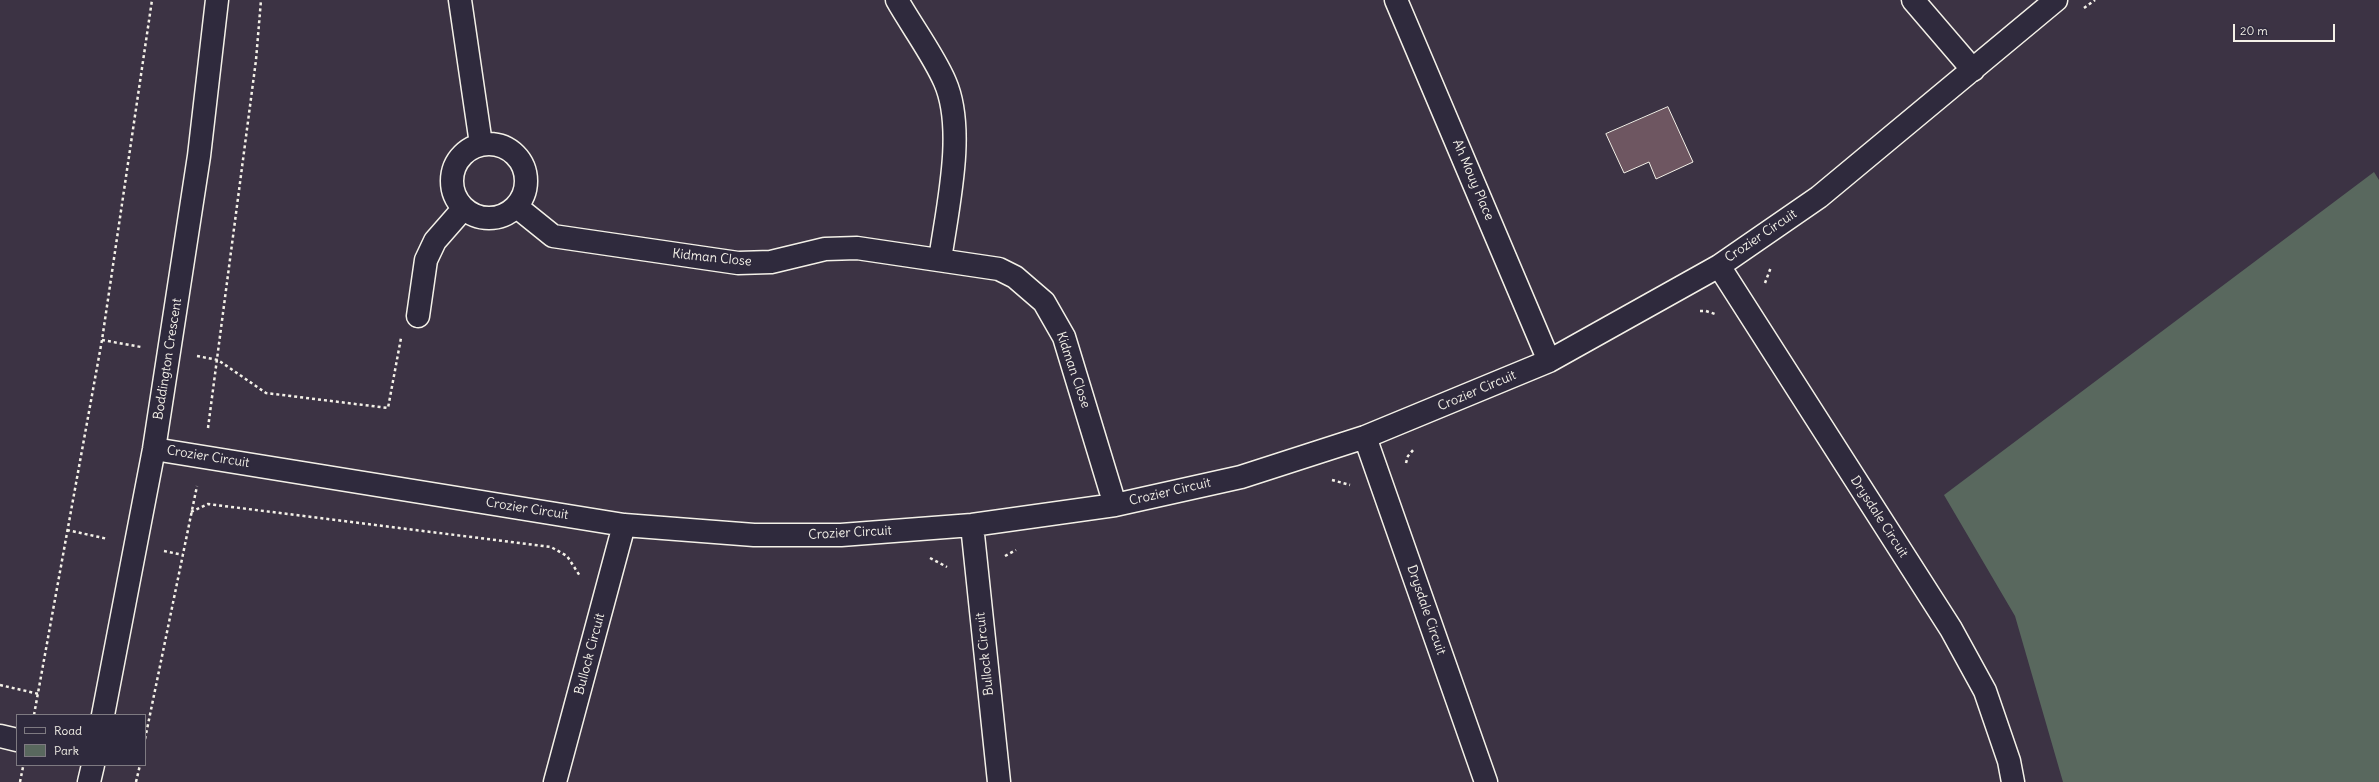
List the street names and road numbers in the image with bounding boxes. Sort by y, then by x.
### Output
street label: Ah Mouy Place [1449,137,1497,223]
street label: Crozier Circuit [1722,206,1800,266]
street label: Kidman Close [672,246,752,270]
street label: Boddington Crescent [151,297,185,421]
street label: Kidman Close [1053,330,1093,410]
street label: Crozier Circuit [1435,367,1519,415]
street label: Crozier Circuit [166,443,250,471]
street label: Drysdale Circuit [1847,473,1911,561]
street label: Crozier Circuit [1128,475,1212,509]
street label: Crozier Circuit [485,495,569,523]
street label: Crozier Circuit [808,523,892,543]
street label: Drysdale Circuit [1403,563,1449,657]
street label: Bullock Circuit [572,612,608,696]
street label: Bullock Circuit [973,612,997,696]

